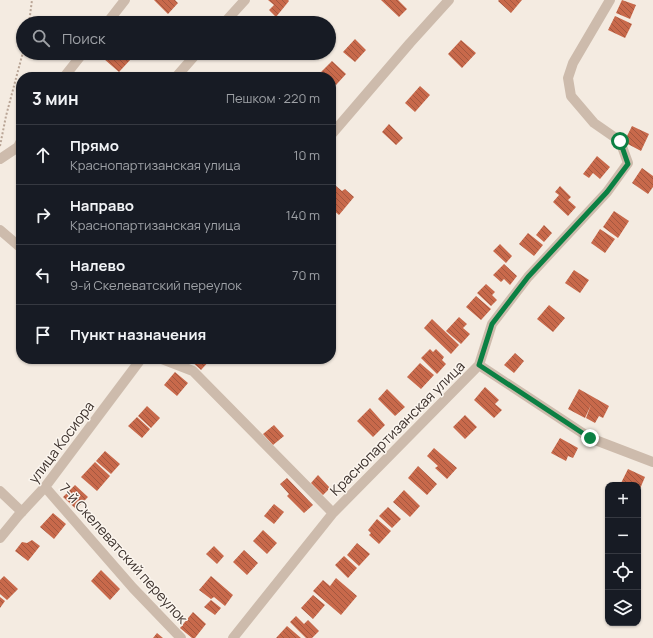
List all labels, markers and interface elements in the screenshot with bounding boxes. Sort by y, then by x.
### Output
search box [16,16,336,60]
icon: search [30,27,52,49]
text: Поиск [62,28,106,49]
text: 3 мин [32,87,79,110]
text: Пешком · 220 m [226,89,320,107]
route start [611,132,629,150]
text: Прямо [70,135,119,156]
icon: ahead [32,144,54,166]
text: 10 m [293,146,320,164]
text: Краснопартизанская улица [70,156,240,174]
text: Направо [70,195,134,216]
icon: right [32,204,54,226]
text: 140 m [286,206,320,224]
text: Краснопартизанская улица [70,216,240,234]
text: Налево [70,255,125,276]
icon: left [32,264,54,286]
text: 70 m [292,266,320,284]
text: 9-й Скелеватский переулок [70,276,242,294]
icon: arrive [32,324,54,346]
text: Пункт назначения [70,324,206,345]
street label: Краснопартизанская улица [325,356,469,500]
street label: улица Косиора [24,397,98,487]
route end [581,429,599,447]
street label: 7-й Скелеватский переулок [56,479,193,628]
map controls [605,482,641,626]
button: + [605,482,641,518]
button: − [605,518,641,554]
button: locate [605,554,641,590]
button: layers [605,590,641,626]

